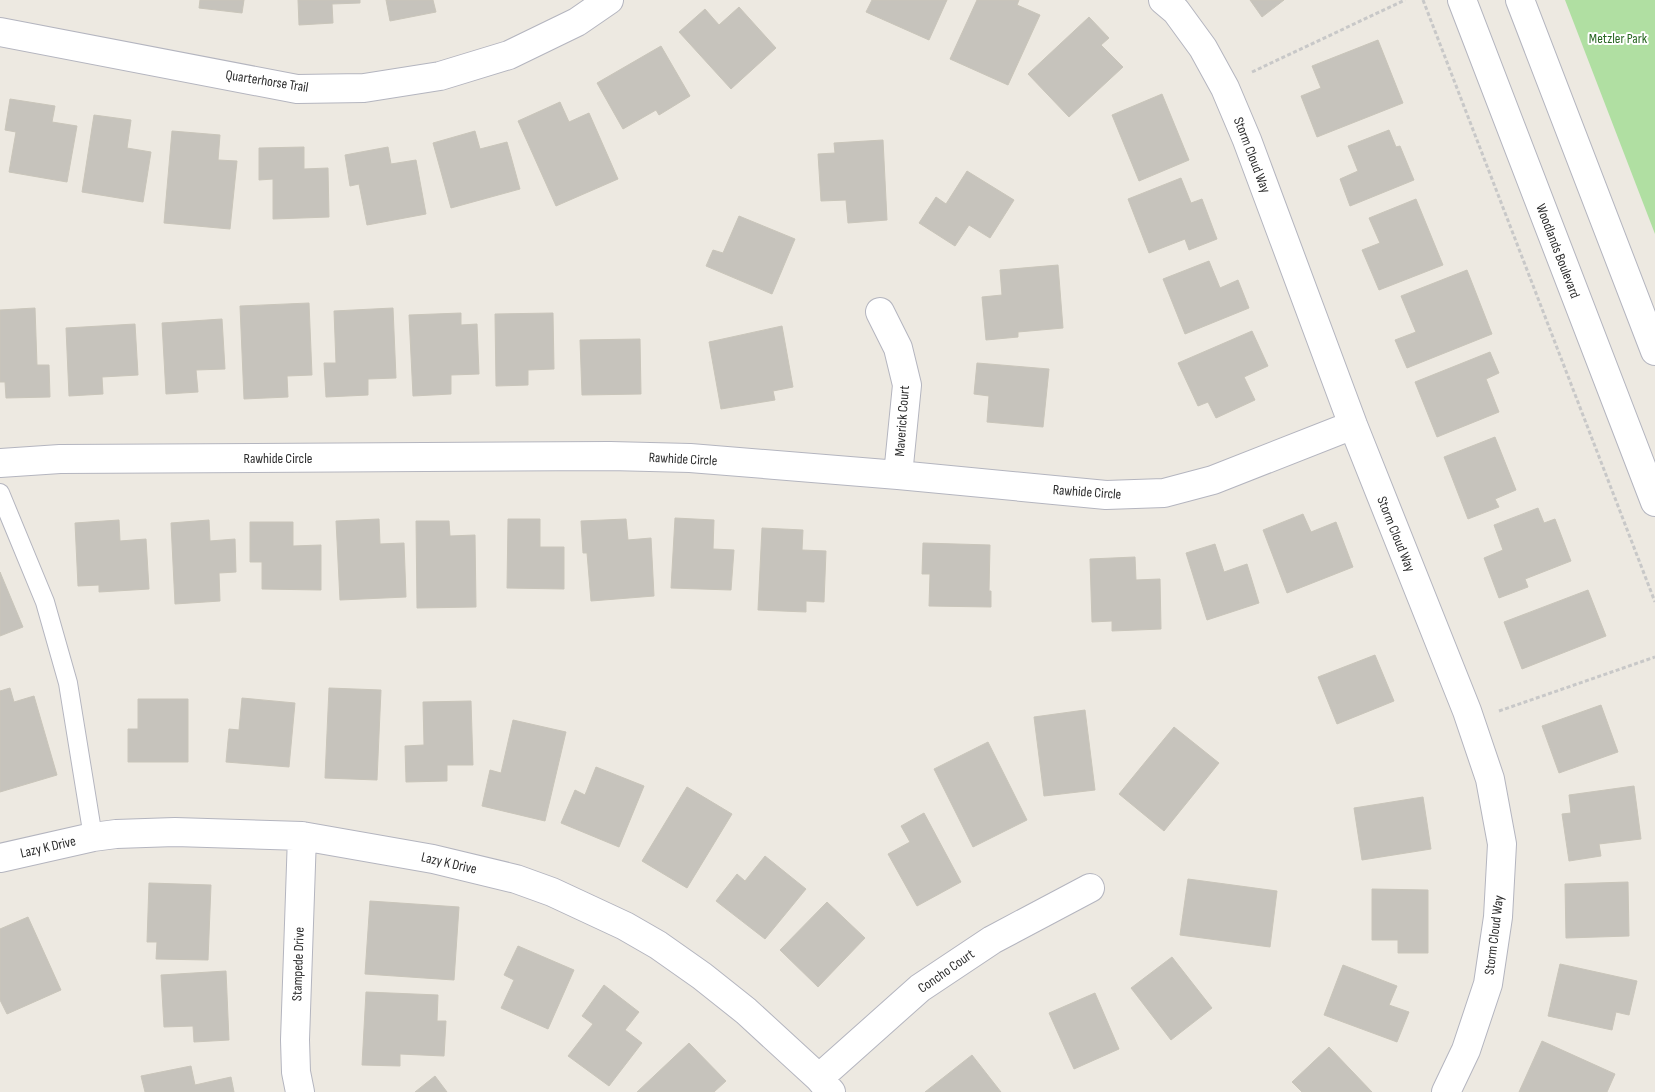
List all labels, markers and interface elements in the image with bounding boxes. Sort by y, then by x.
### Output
park label: Metzler Park [1589,30,1648,47]
street label: Quarterhorse Trail [224,66,310,96]
street label: Storm Cloud Way [1230,115,1274,196]
street label: Woodlands Boulevard [1532,201,1584,301]
street label: Maverick Court [891,385,913,457]
street label: Rawhide Circle [648,449,718,469]
street label: Rawhide Circle [244,450,312,467]
street label: Rawhide Circle [1052,481,1122,503]
street label: Storm Cloud Way [1373,494,1419,575]
street label: Lazy K Drive [19,832,77,862]
street label: Lazy K Drive [420,848,478,878]
street label: Storm Cloud Way [1481,894,1507,976]
street label: Stampede Drive [288,927,308,1001]
street label: Concho Court [915,945,977,997]

